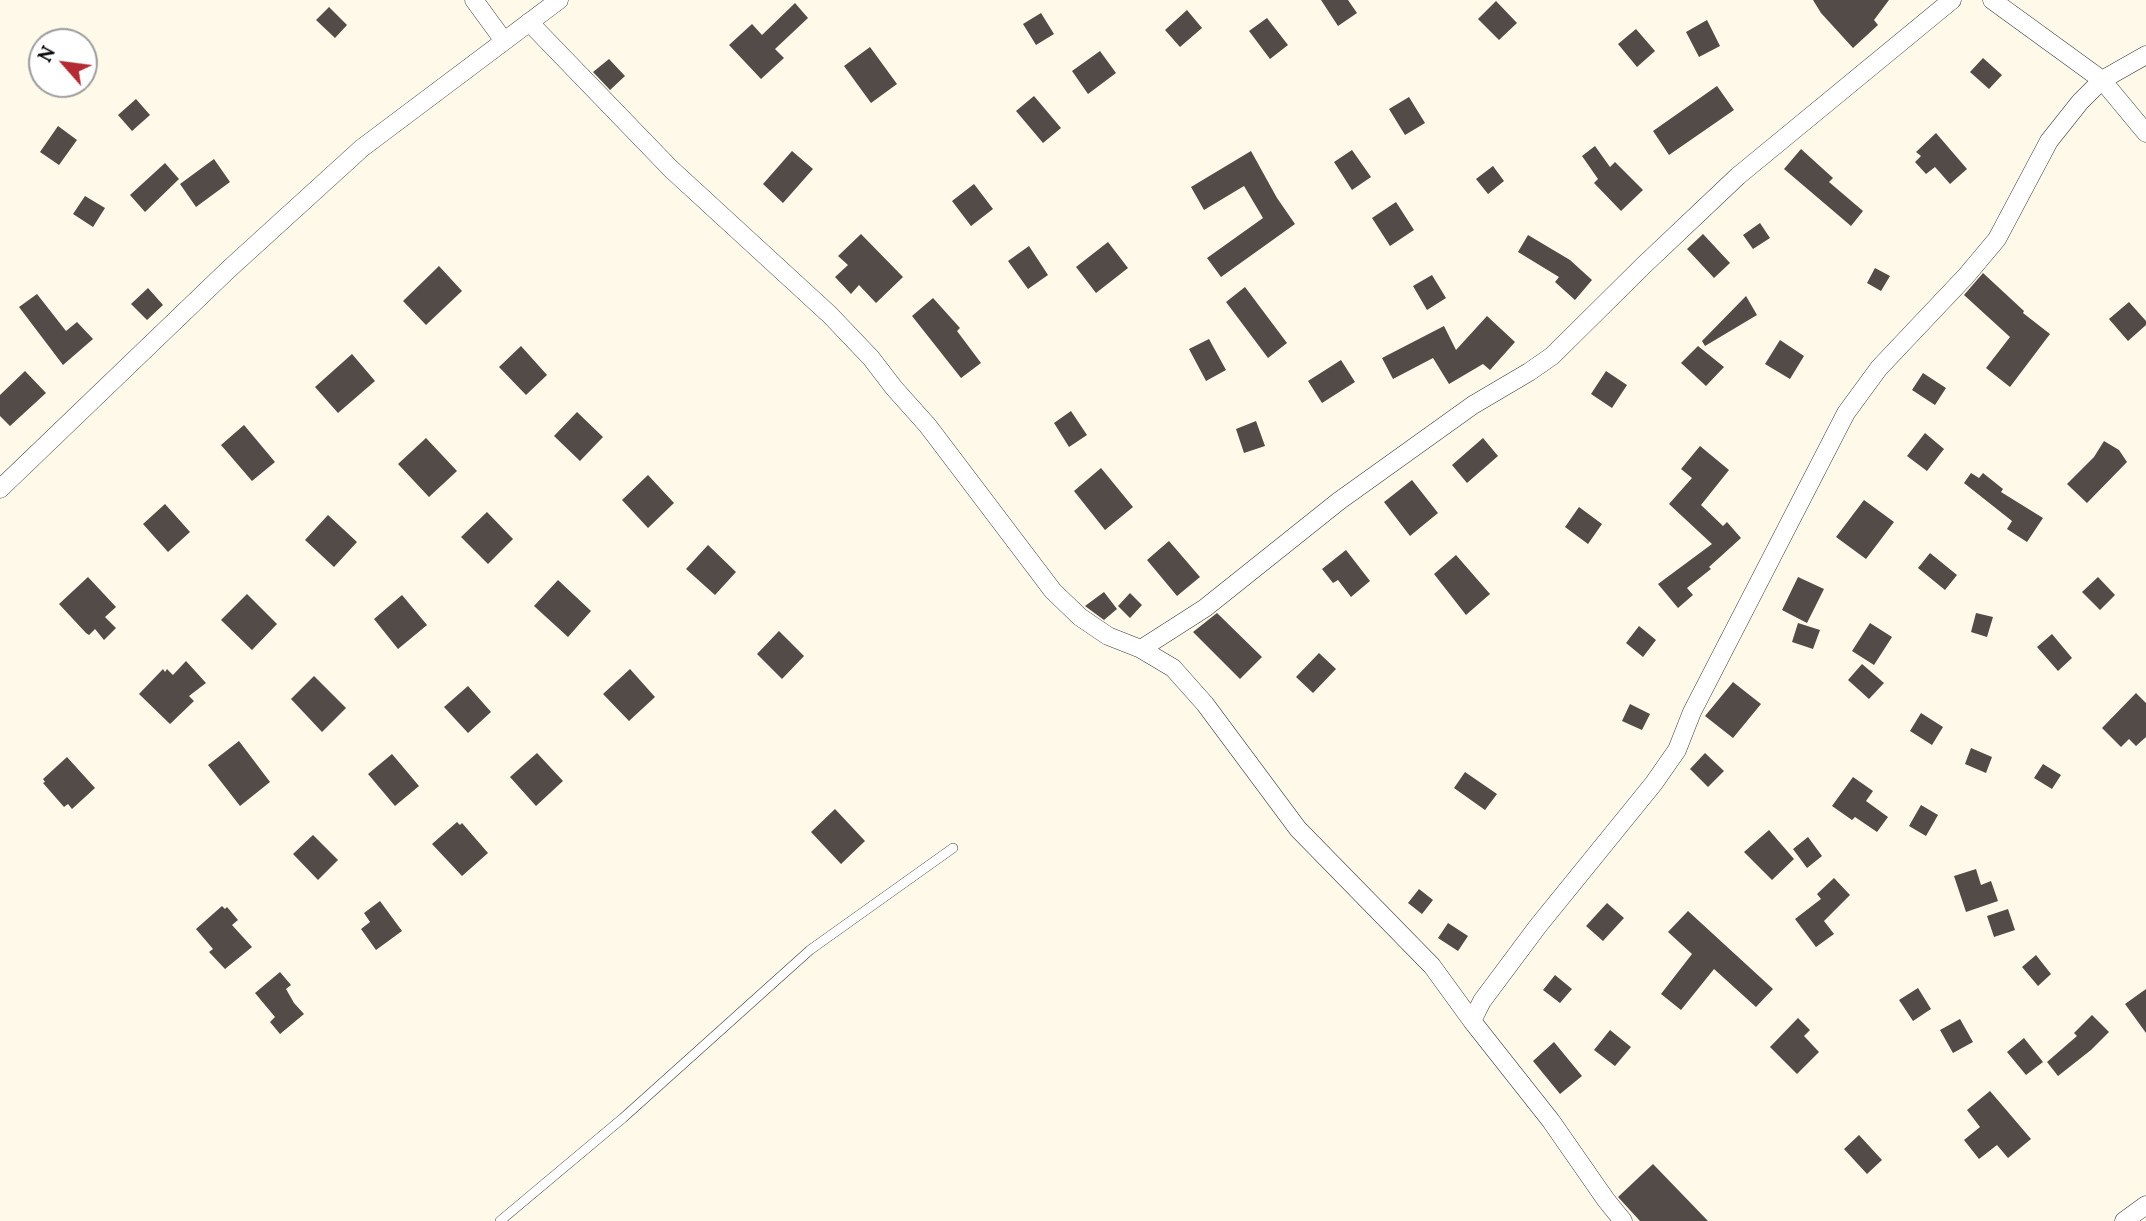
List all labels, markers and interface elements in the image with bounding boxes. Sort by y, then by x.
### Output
north arrow [28,28,98,98]
text: N [32,42,60,66]

